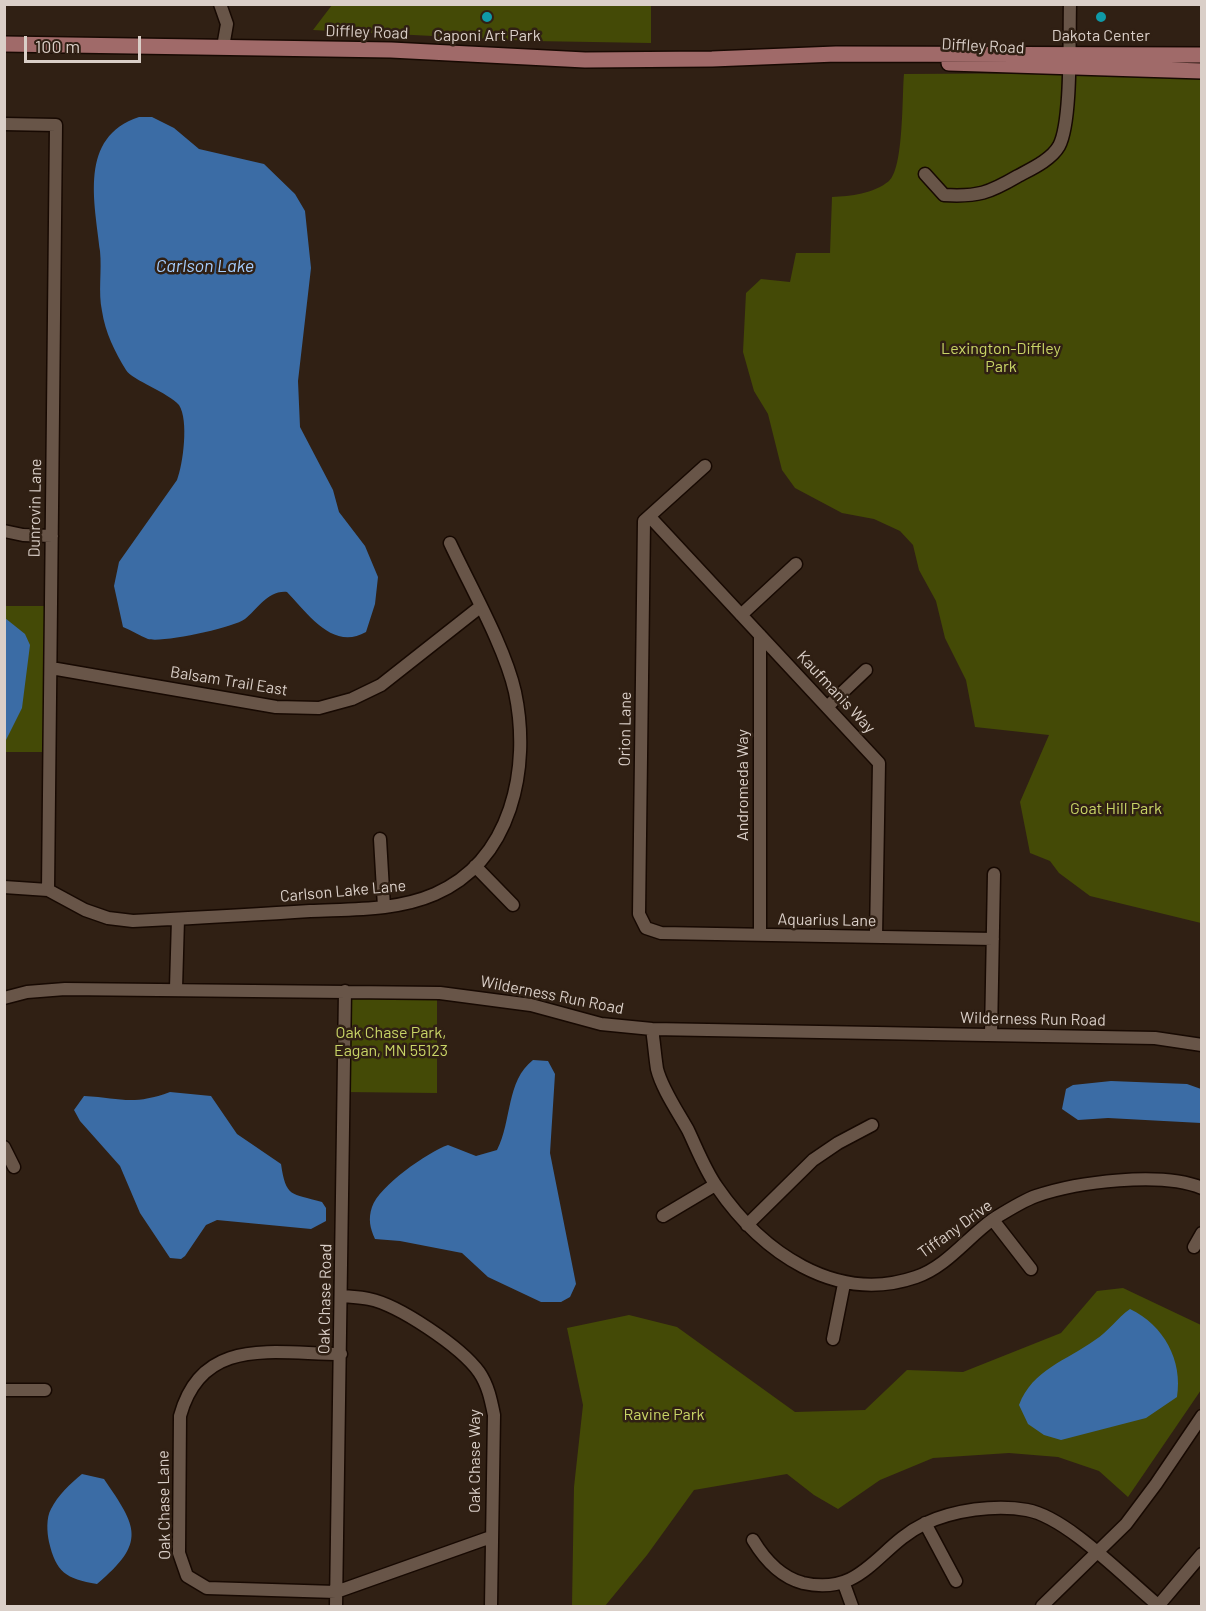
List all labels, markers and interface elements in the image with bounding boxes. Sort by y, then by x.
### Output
marker: Caponi Art Park [480,10,494,24]
marker: Dakota Center [1094,10,1108,24]
street label: Diffley Road [325,21,409,43]
scale bar [27,24,144,62]
place label: Caponi Art Park [433,26,541,46]
place label: Dakota Center [1052,26,1150,46]
street label: Diffley Road [941,34,1025,58]
text: 100 m [35,35,80,57]
water label: Carlson Lake [156,255,254,277]
park label: Lexington-Diffley Park [941,339,1061,377]
street label: Dunrovin Lane [25,458,45,558]
street label: Kaufmanis Way [793,647,879,737]
street label: Balsam Trail East [169,662,289,700]
street label: Orion Lane [615,691,635,767]
street label: Andromeda Way [733,729,753,841]
park label: Goat Hill Park [1070,799,1162,819]
street label: Carlson Lake Lane [279,876,407,906]
street label: Aquarius Lane [778,910,876,930]
street label: Wilderness Run Road [479,972,625,1018]
street label: Wilderness Run Road [960,1008,1106,1030]
park label: Oak Chase Park, Eagan, MN 55123 [334,1023,448,1061]
street label: Tiffany Drive [914,1196,996,1262]
street label: Oak Chase Road [314,1244,336,1354]
park label: Ravine Park [623,1405,705,1425]
street label: Oak Chase Way [465,1409,485,1513]
street label: Oak Chase Lane [153,1450,175,1560]

